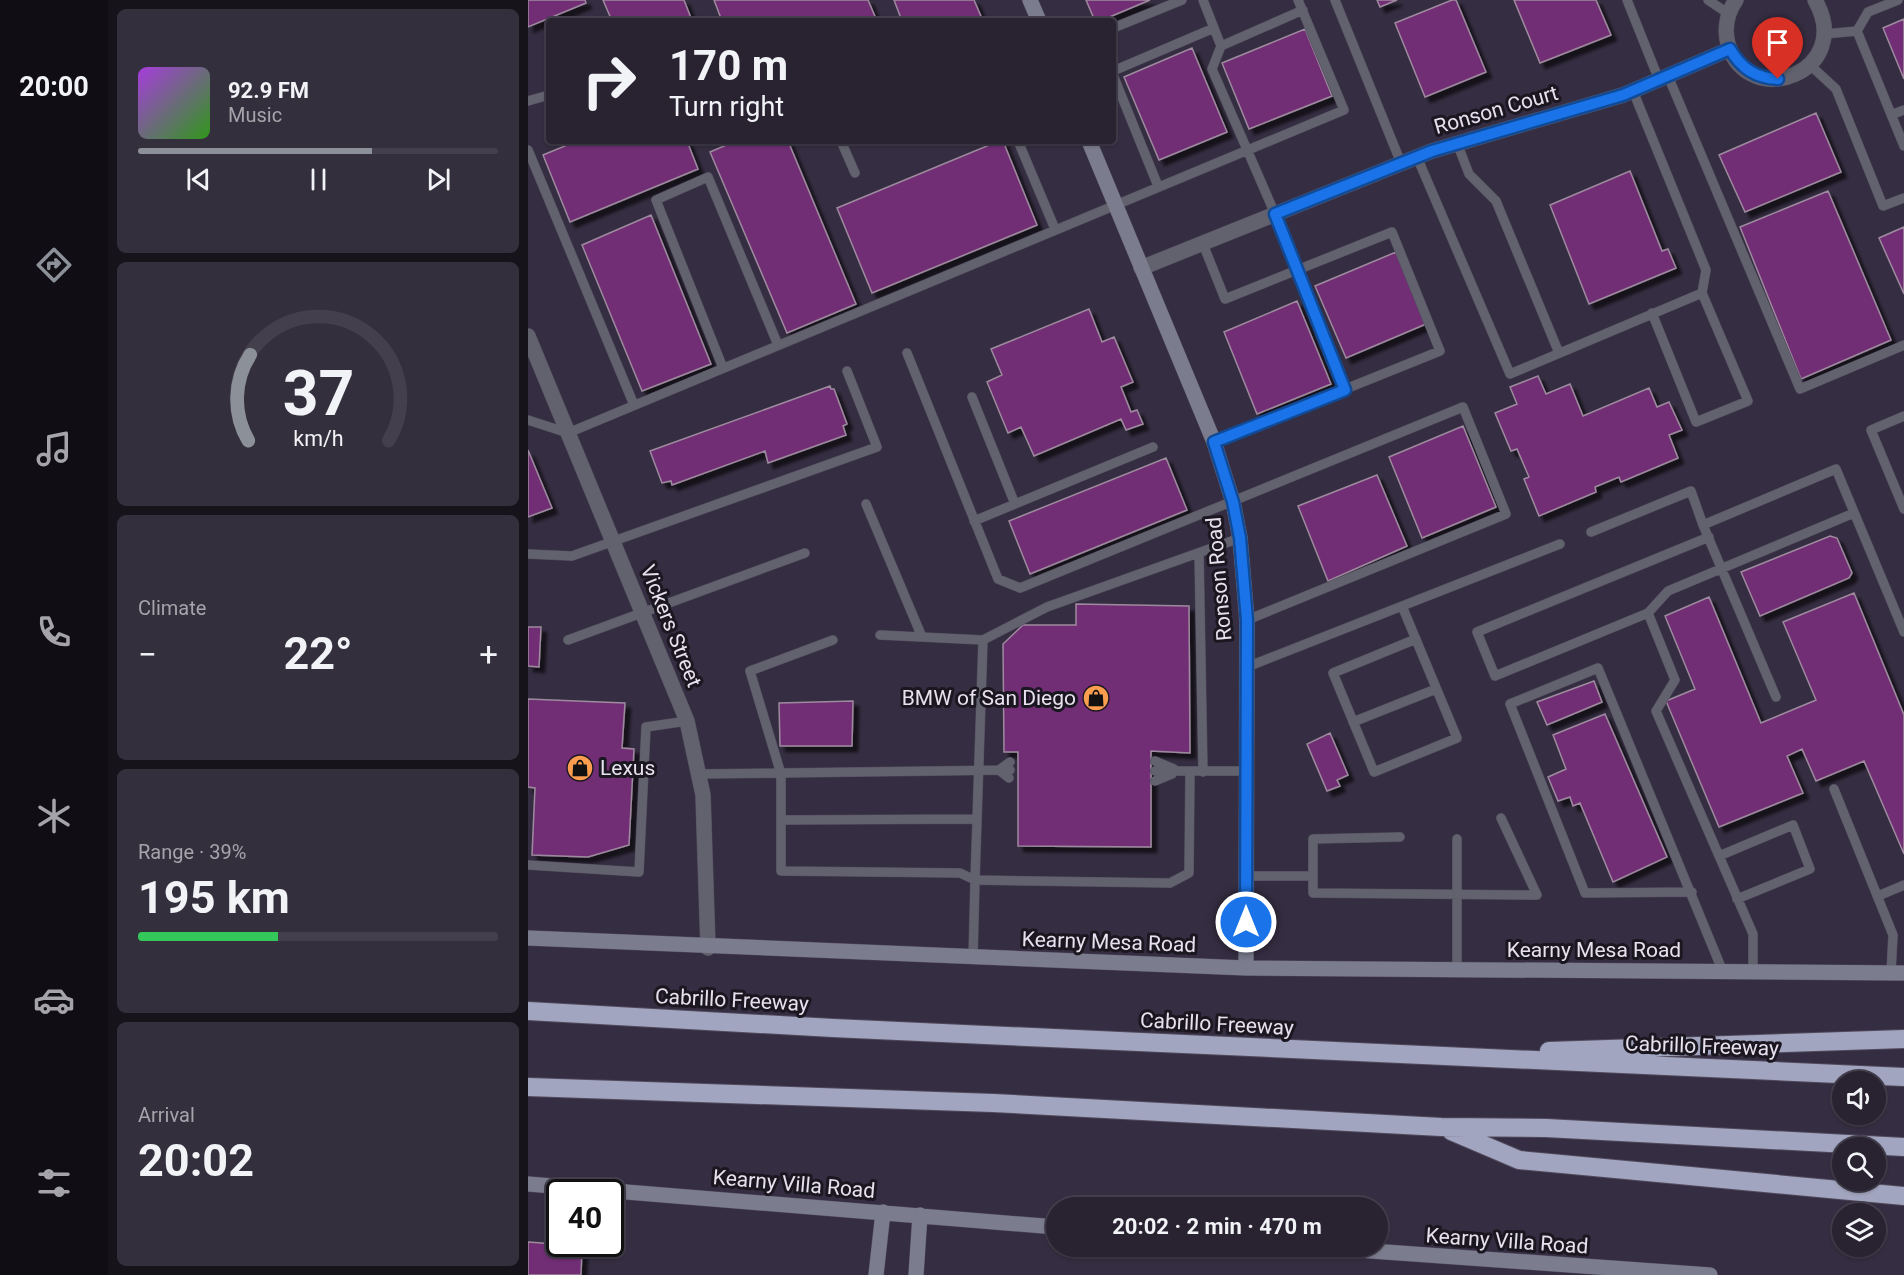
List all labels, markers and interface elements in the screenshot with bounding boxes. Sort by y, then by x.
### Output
pin [1752,17,1803,79]
icon: arrive [1761,26,1794,59]
text: 170 m [669,41,788,90]
icon: right [570,42,648,120]
text: 20:00 [19,71,89,103]
text: 92.9 FM [228,78,309,103]
street label: Ronson Court [1431,81,1561,139]
text: Turn right [669,91,784,123]
text: Music [228,103,282,127]
icon: previous [182,163,215,196]
icon: pause [302,163,335,196]
icon: next [422,163,455,196]
icon: directions [33,244,75,286]
text: 37 [282,357,354,430]
text: km/h [293,427,343,452]
icon: music [33,428,75,470]
street label: Ronson Road [1202,516,1236,642]
street label: Vickers Street [636,561,706,691]
text: Climate [138,596,206,620]
icon: phone [33,611,75,653]
text: 22° [283,627,353,680]
text: − [138,635,157,674]
text: + [479,635,498,674]
shop icon: BMW of San Diego [1081,683,1111,713]
place label: BMW of San Diego [902,686,1076,710]
shop icon: Lexus [565,753,595,783]
place label: Lexus [600,756,655,780]
icon: climate [33,795,75,837]
text: Range · 39% [138,840,246,864]
text: 195 km [138,871,290,924]
position arrow [1214,890,1278,954]
street label: Kearny Mesa Road [1021,927,1197,957]
street label: Kearny Mesa Road [1507,938,1681,962]
icon: car [33,979,75,1021]
street label: Cabrillo Freeway [654,984,810,1016]
street label: Cabrillo Freeway [1139,1008,1295,1040]
street label: Cabrillo Freeway [1625,1031,1779,1061]
map controls [1832,1071,1886,1257]
button: sound [1832,1071,1886,1125]
text: Arrival [138,1103,195,1127]
text: 20:02 [138,1134,254,1187]
button: search [1832,1137,1886,1191]
icon: filters [33,1162,75,1204]
street label: Kearny Villa Road [712,1165,876,1203]
speed limit sign: 40 [546,1179,624,1257]
button: layers [1832,1203,1886,1257]
text: 20:02 · 2 min · 470 m [1112,1214,1322,1239]
street label: Kearny Villa Road [1425,1223,1589,1259]

